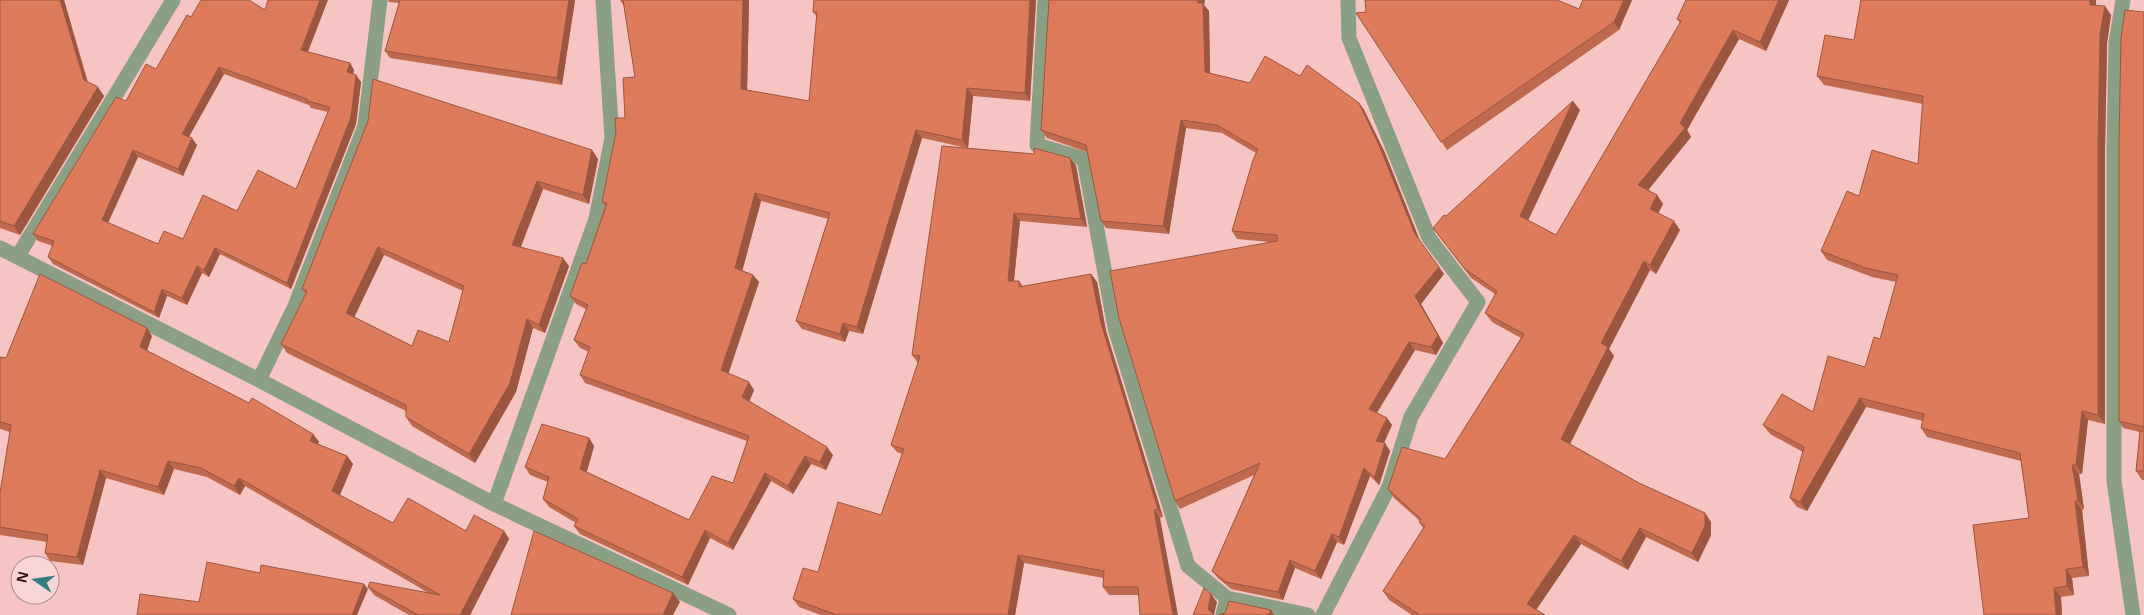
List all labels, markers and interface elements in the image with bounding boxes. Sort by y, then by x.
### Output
north arrow [10,555,60,605]
text: N [11,569,32,585]

